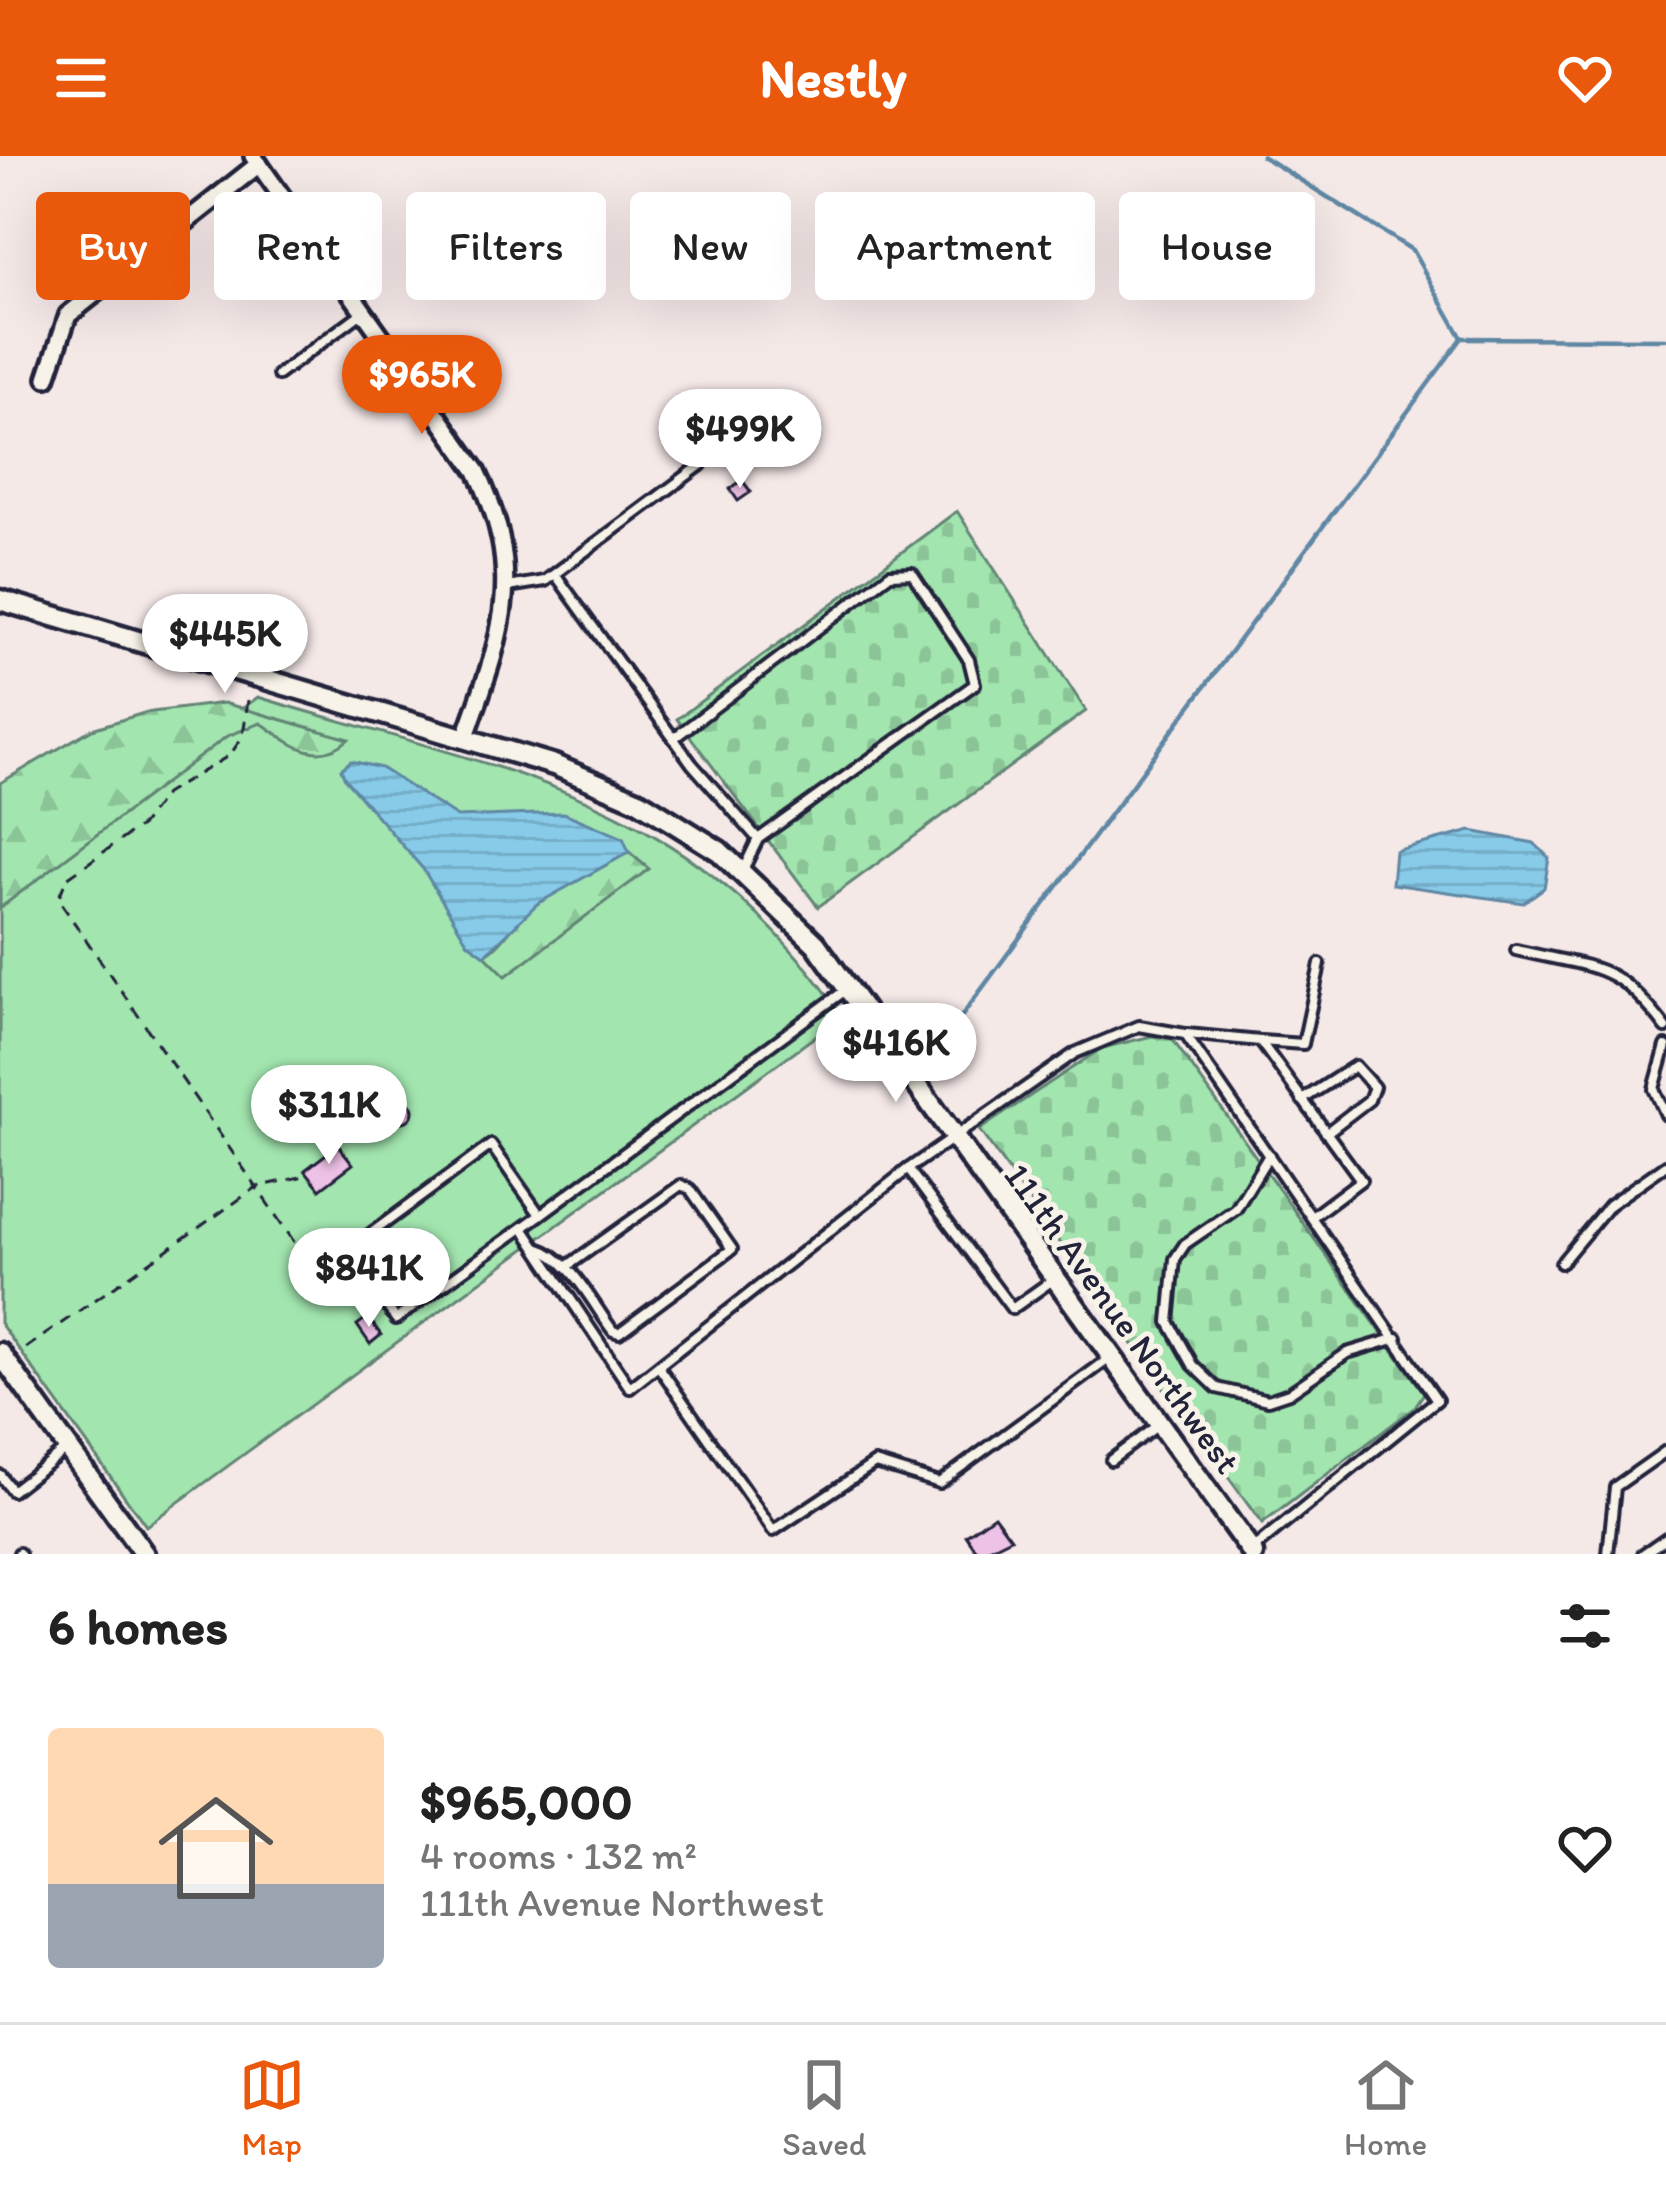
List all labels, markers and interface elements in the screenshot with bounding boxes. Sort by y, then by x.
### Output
icon: menu [48,45,114,111]
icon: heart [1552,45,1618,111]
text: Nestly [759,46,907,111]
chip: Buy [36,192,190,300]
chip: Rent [214,192,382,300]
chip: Filters [406,192,606,300]
chip: New [630,192,791,300]
chip: Apartment [815,192,1095,300]
chip: House [1119,192,1315,300]
pin: $965K [338,335,506,437]
text: $965K [369,350,475,397]
pin: $499K [656,389,824,491]
text: $499K [686,404,794,451]
pin: $445K [141,594,309,696]
text: $445K [169,609,281,656]
pin: $416K [812,1003,980,1105]
text: $416K [843,1018,949,1065]
pin: $311K [245,1065,413,1167]
text: $311K [278,1080,380,1127]
street label: 111th Avenue Northwest [996,1155,1250,1482]
pin: $841K [285,1228,453,1330]
text: $841K [315,1243,423,1290]
icon: filters [1552,1593,1618,1659]
text: 6 homes [48,1596,228,1657]
text: $965,000 [420,1771,633,1832]
icon: home [144,1776,288,1920]
icon: heart [1552,1815,1618,1881]
text: 4 rooms · 132 m² [420,1832,697,1879]
text: 111th Avenue Northwest [420,1879,824,1926]
tab: Map [239,2052,305,2163]
tab: Saved [782,2052,867,2163]
tab: Home [1344,2052,1427,2163]

